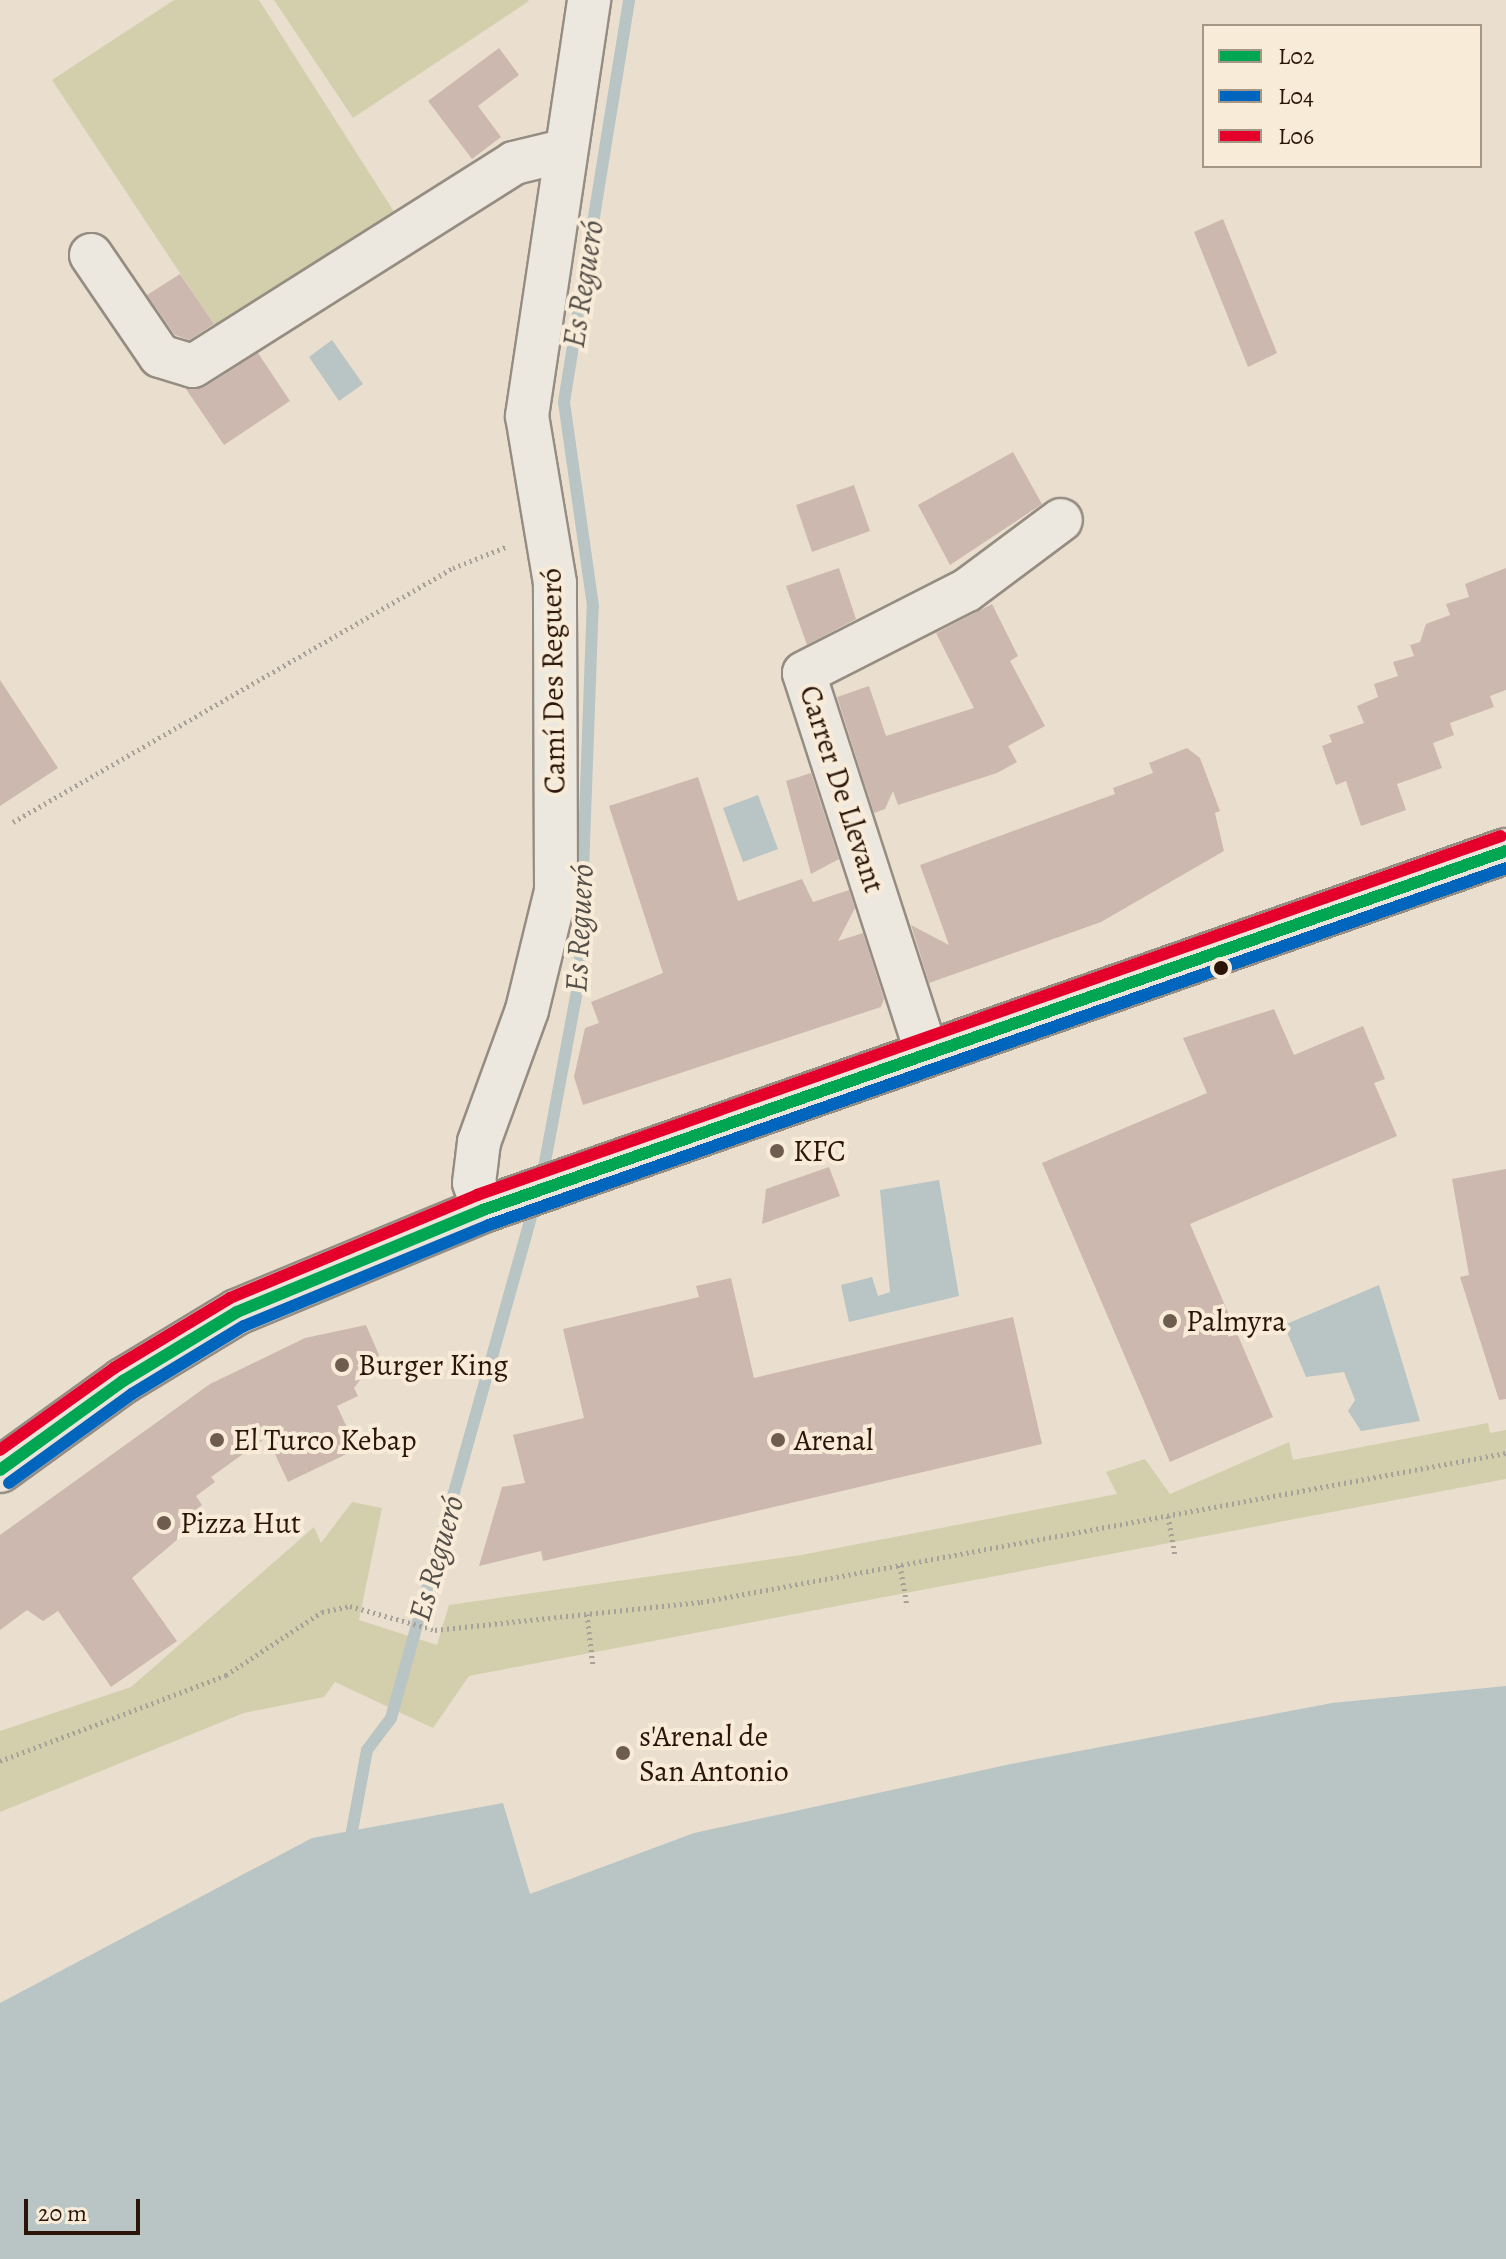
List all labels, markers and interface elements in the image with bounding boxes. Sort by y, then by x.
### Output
legend [1202,24,1482,168]
text: L02 [1278,40,1314,72]
text: L04 [1278,80,1314,112]
text: L06 [1278,120,1314,152]
water label: Es Regueró [554,218,612,350]
street label: Camí Des Regueró [533,568,573,794]
street label: Carrer De Llevant [792,681,892,897]
water label: Es Regueró [556,863,602,993]
unlabelled marker [1213,960,1229,976]
place label: KFC [793,1133,846,1169]
marker: KFC [768,1142,786,1160]
place label: Palmyra [1186,1303,1286,1339]
marker: Palmyra [1161,1312,1179,1330]
place label: Burger King [358,1347,508,1383]
marker: Burger King [333,1356,351,1374]
place label: El Turco Kebap [233,1422,416,1458]
place label: Arenal [794,1422,873,1458]
marker: El Turco Kebap [208,1431,226,1449]
marker: Arenal [769,1431,787,1449]
water label: Es Regueró [400,1491,472,1625]
place label: Pizza Hut [180,1505,301,1541]
marker: Pizza Hut [155,1514,173,1532]
place label: s'Arenal de San Antonio [639,1718,789,1788]
marker: s'Arenal de San Antonio [614,1744,632,1762]
scale bar [28,2183,144,2233]
text: 20 m [38,2197,87,2229]

